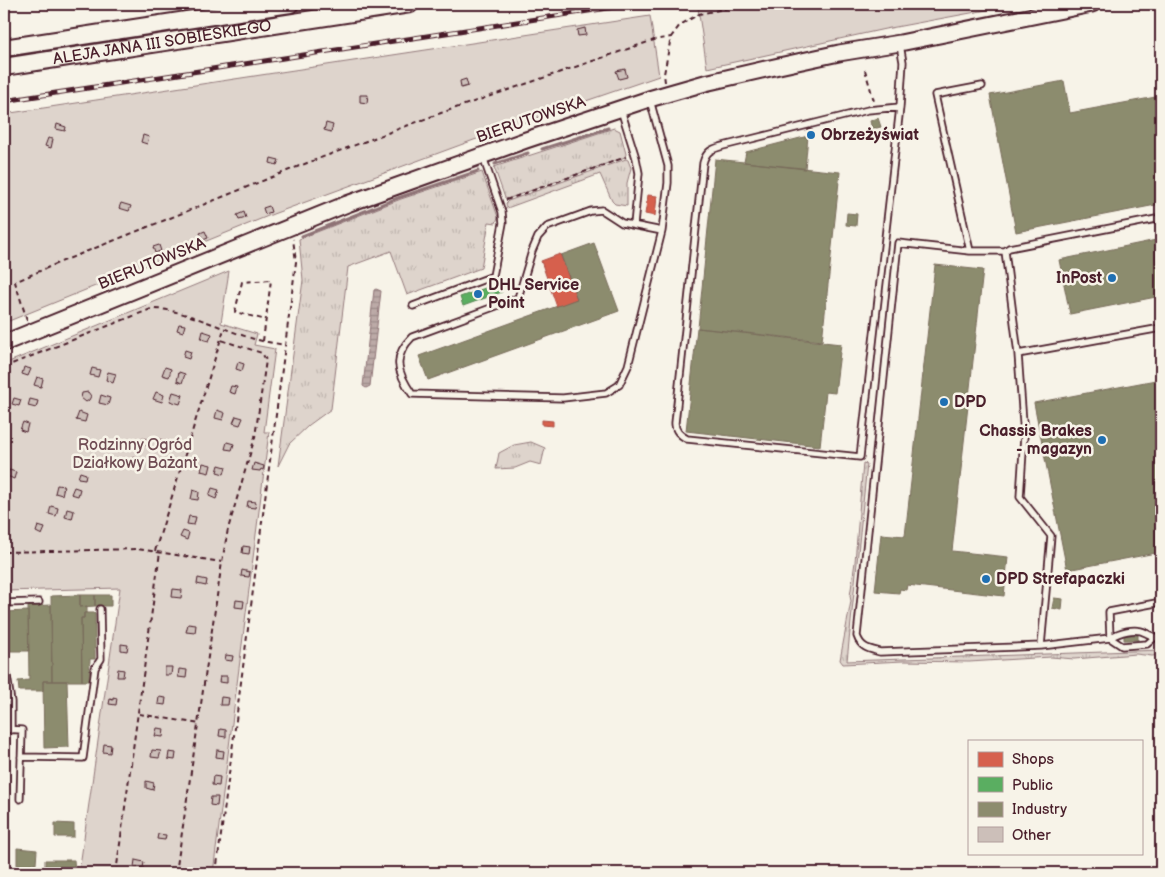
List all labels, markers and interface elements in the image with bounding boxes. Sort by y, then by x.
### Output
street label: ALEJA JANA III SOBIESKIEGO [52,16,273,69]
street label: BIERUTOWSKA [474,92,588,148]
place label: Obrzeżyświat [821,126,919,145]
marker: Obrzeżyświat [805,129,817,141]
street label: BIERUTOWSKA [95,234,209,294]
place label: InPost [1056,269,1103,288]
marker: InPost [1106,272,1118,284]
place label: DHL Service Point [488,276,579,313]
marker: DHL Service Point [472,288,484,300]
place label: DPD [954,393,986,412]
marker: DPD [938,396,950,408]
place label: Chassis Brakes - magazyn [979,422,1092,459]
marker: Chassis Brakes - magazyn [1096,434,1108,446]
park label: Rodzinny Ogród Działkowy Bażant [72,436,198,473]
place label: DPD Strefapaczki [996,570,1125,589]
marker: DPD Strefapaczki [980,573,992,585]
legend [968,740,1142,854]
text: Shops [1012,750,1055,769]
text: Public [1012,776,1053,795]
text: Industry [1012,800,1067,819]
text: Other [1012,826,1051,845]

